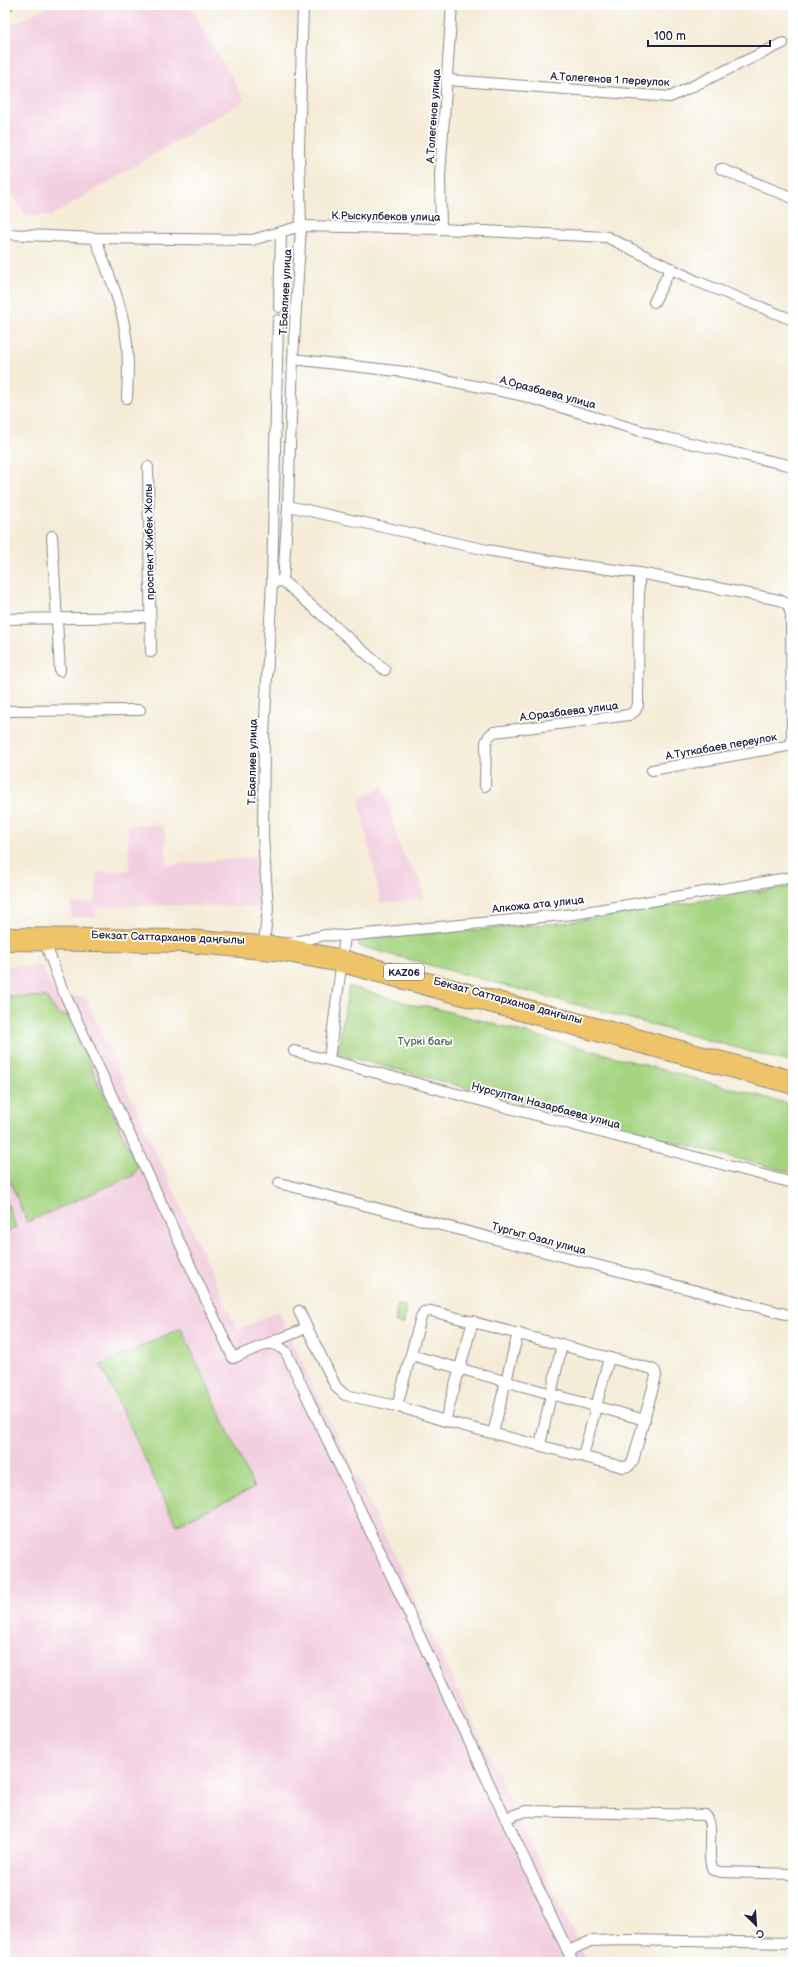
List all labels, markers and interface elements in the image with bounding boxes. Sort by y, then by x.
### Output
scale bar [648,22,770,48]
text: 100 m [654,29,686,44]
street label: А.Толегенов улица [424,68,443,165]
street label: А.Толегенов 1 переулок [549,70,670,89]
street label: К.Рыскулбеков улица [331,209,441,224]
street label: Т.Баялиев улица [277,248,294,336]
street label: А.Оразбаева улица [497,373,598,412]
street label: проспект Жибек Жолы [142,484,157,600]
street label: А.Оразбаева улица [518,699,619,724]
street label: Т.Баялиев улица [245,718,260,805]
street label: А.Туткабаев переулок [663,730,778,763]
street label: Алкожа ата улица [490,893,585,916]
street label: Бекзат Саттарханов даңғылы [91,928,245,947]
road number: KАZ06 [384,964,424,980]
street label: Бекзат Саттарханов даңғылы [432,974,584,1027]
park label: Түркі бағы [397,1035,453,1048]
street label: Нурсултан Назарбаева улица [470,1079,622,1132]
street label: Тургыт Озал улица [490,1220,588,1257]
north arrow [736,1905,776,1945]
text: С [753,1926,766,1941]

